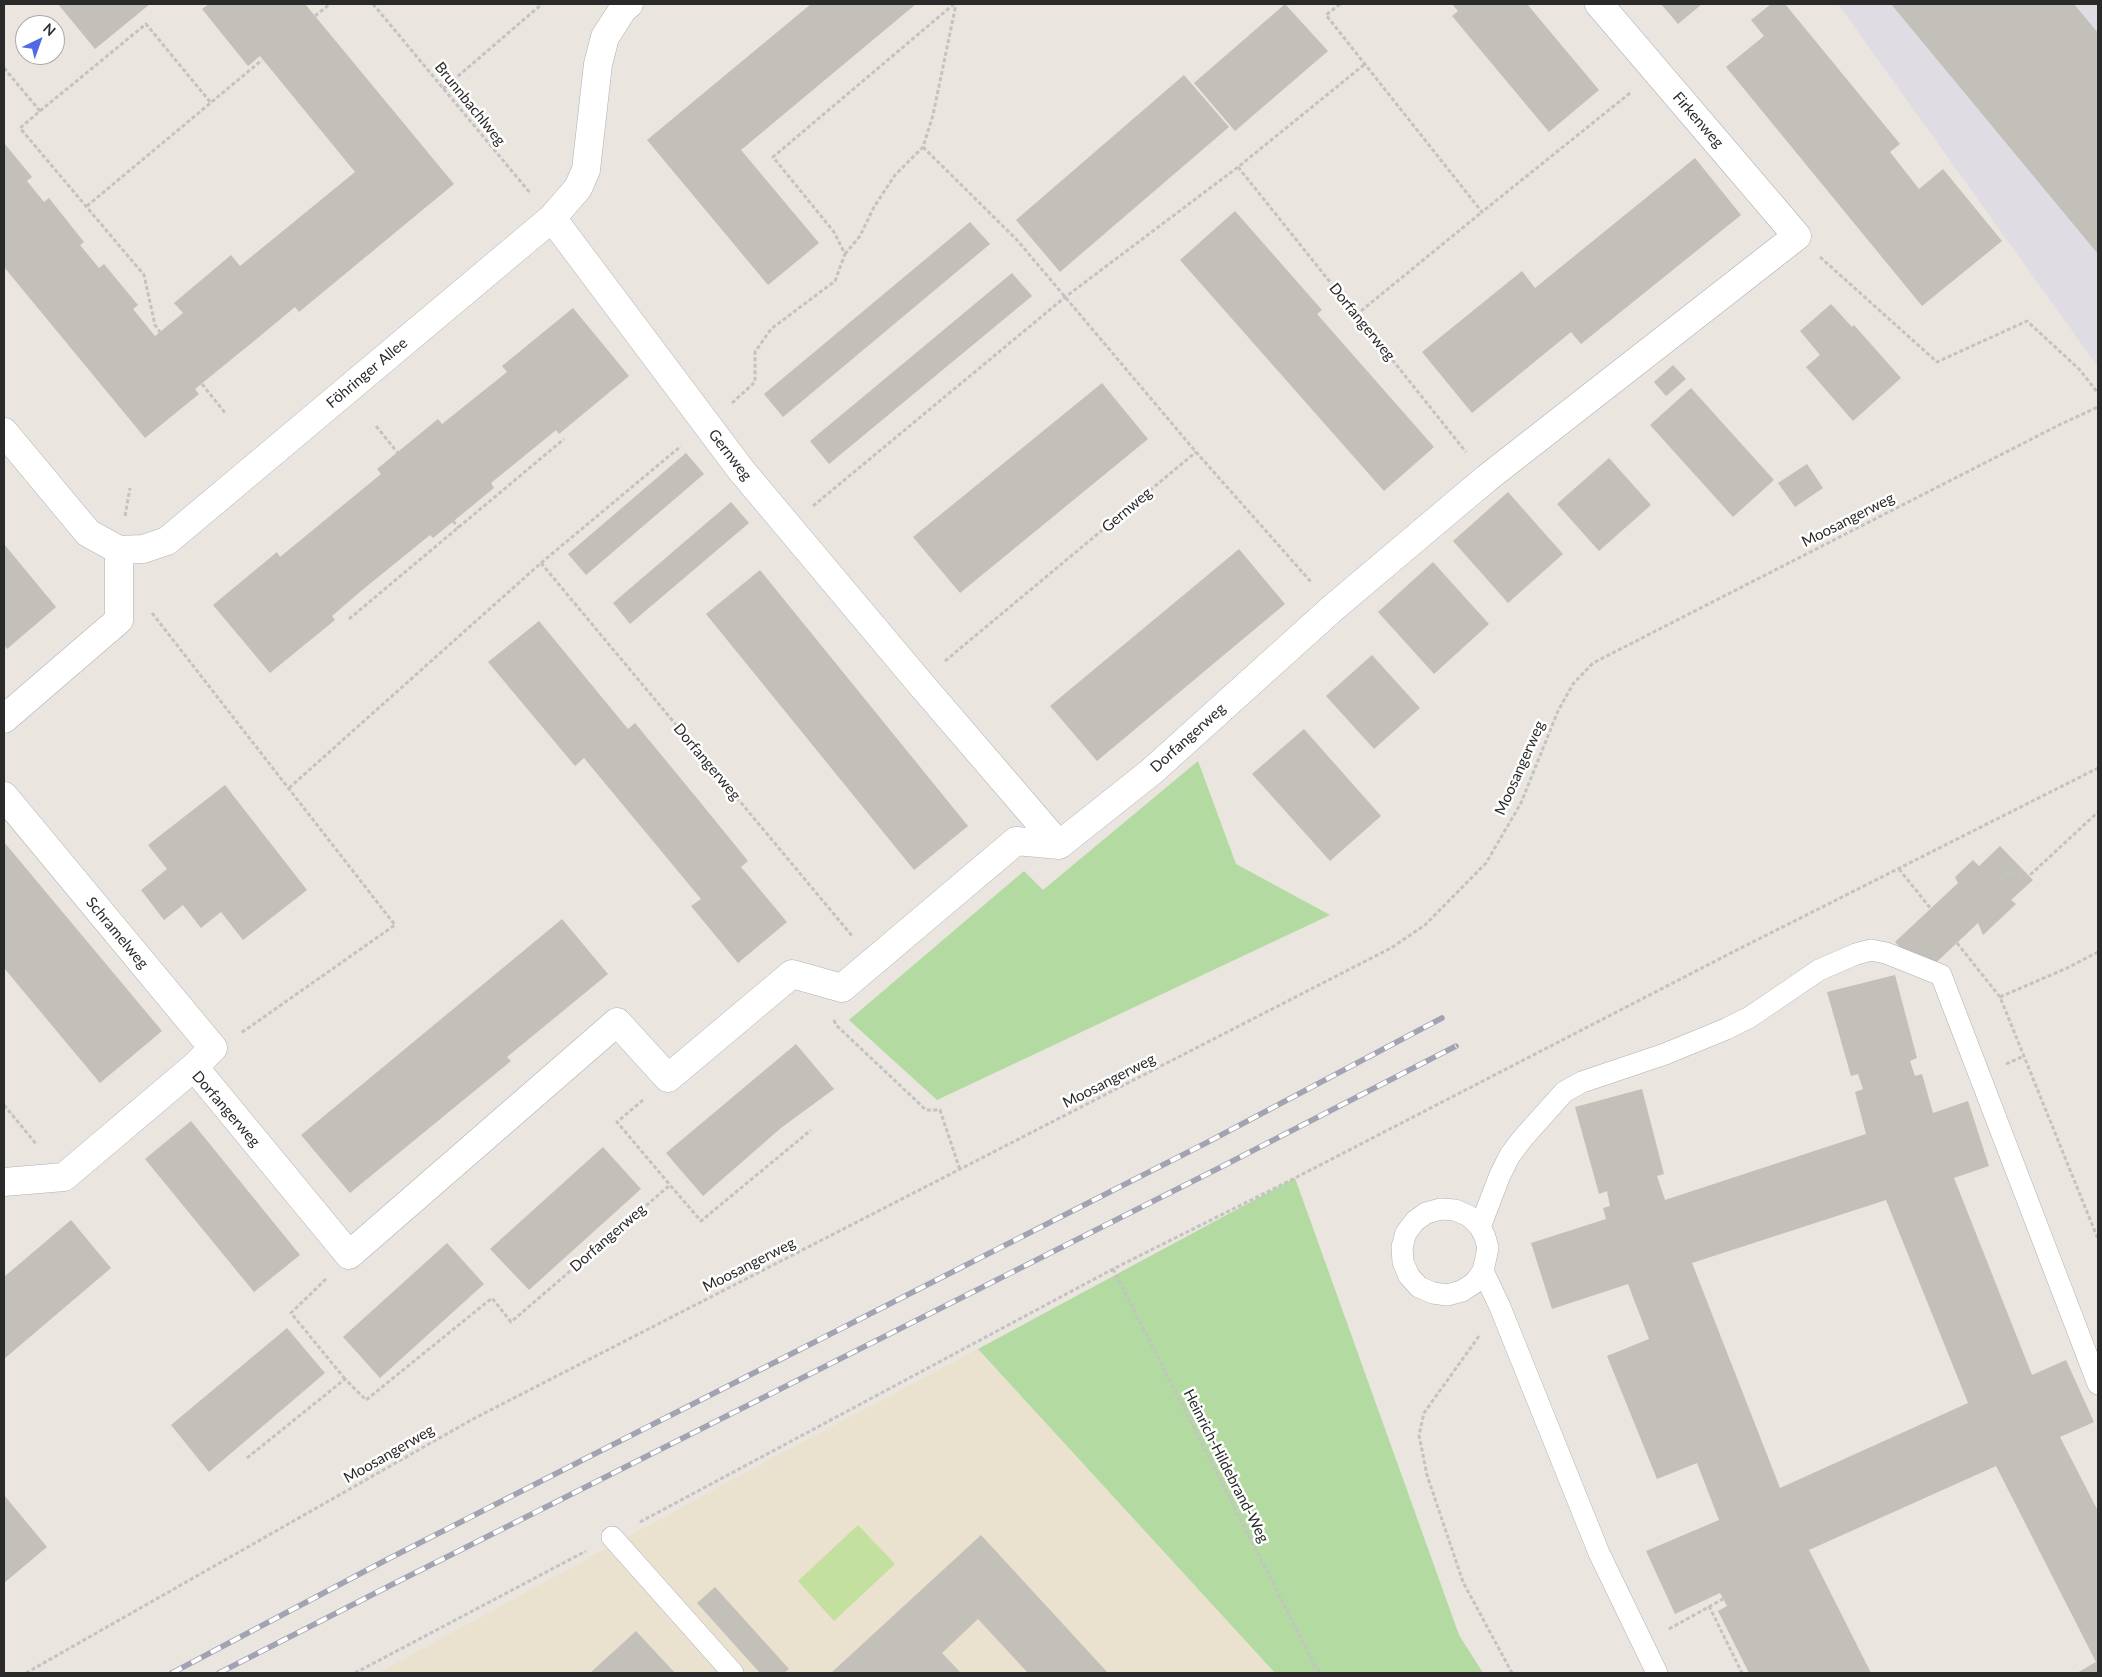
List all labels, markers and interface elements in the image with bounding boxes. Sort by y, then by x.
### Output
north arrow [15,15,65,65]
text: N [40,19,59,39]
street label: Brunnbachlweg [431,59,509,149]
street label: Firkenweg [1669,88,1727,152]
street label: Dorfangerweg [1325,280,1399,364]
street label: Föhringer Allee [323,334,411,412]
street label: Gernweg [704,426,756,484]
street label: Gernweg [1098,484,1156,536]
street label: Moosangerweg [1799,489,1897,551]
street label: Dorfangerweg [1147,700,1229,776]
street label: Moosangerweg [1491,718,1549,818]
street label: Dorfangerweg [670,720,744,804]
street label: Schramelweg [82,894,152,972]
street label: Moosangerweg [1060,1050,1158,1112]
street label: Dorfangerweg [188,1067,264,1151]
street label: Dorfangerweg [566,1200,650,1276]
street label: Moosangerweg [700,1234,798,1296]
street label: Heinrich-Hildebrand-Weg [1179,1386,1273,1546]
street label: Moosangerweg [341,1421,437,1487]

